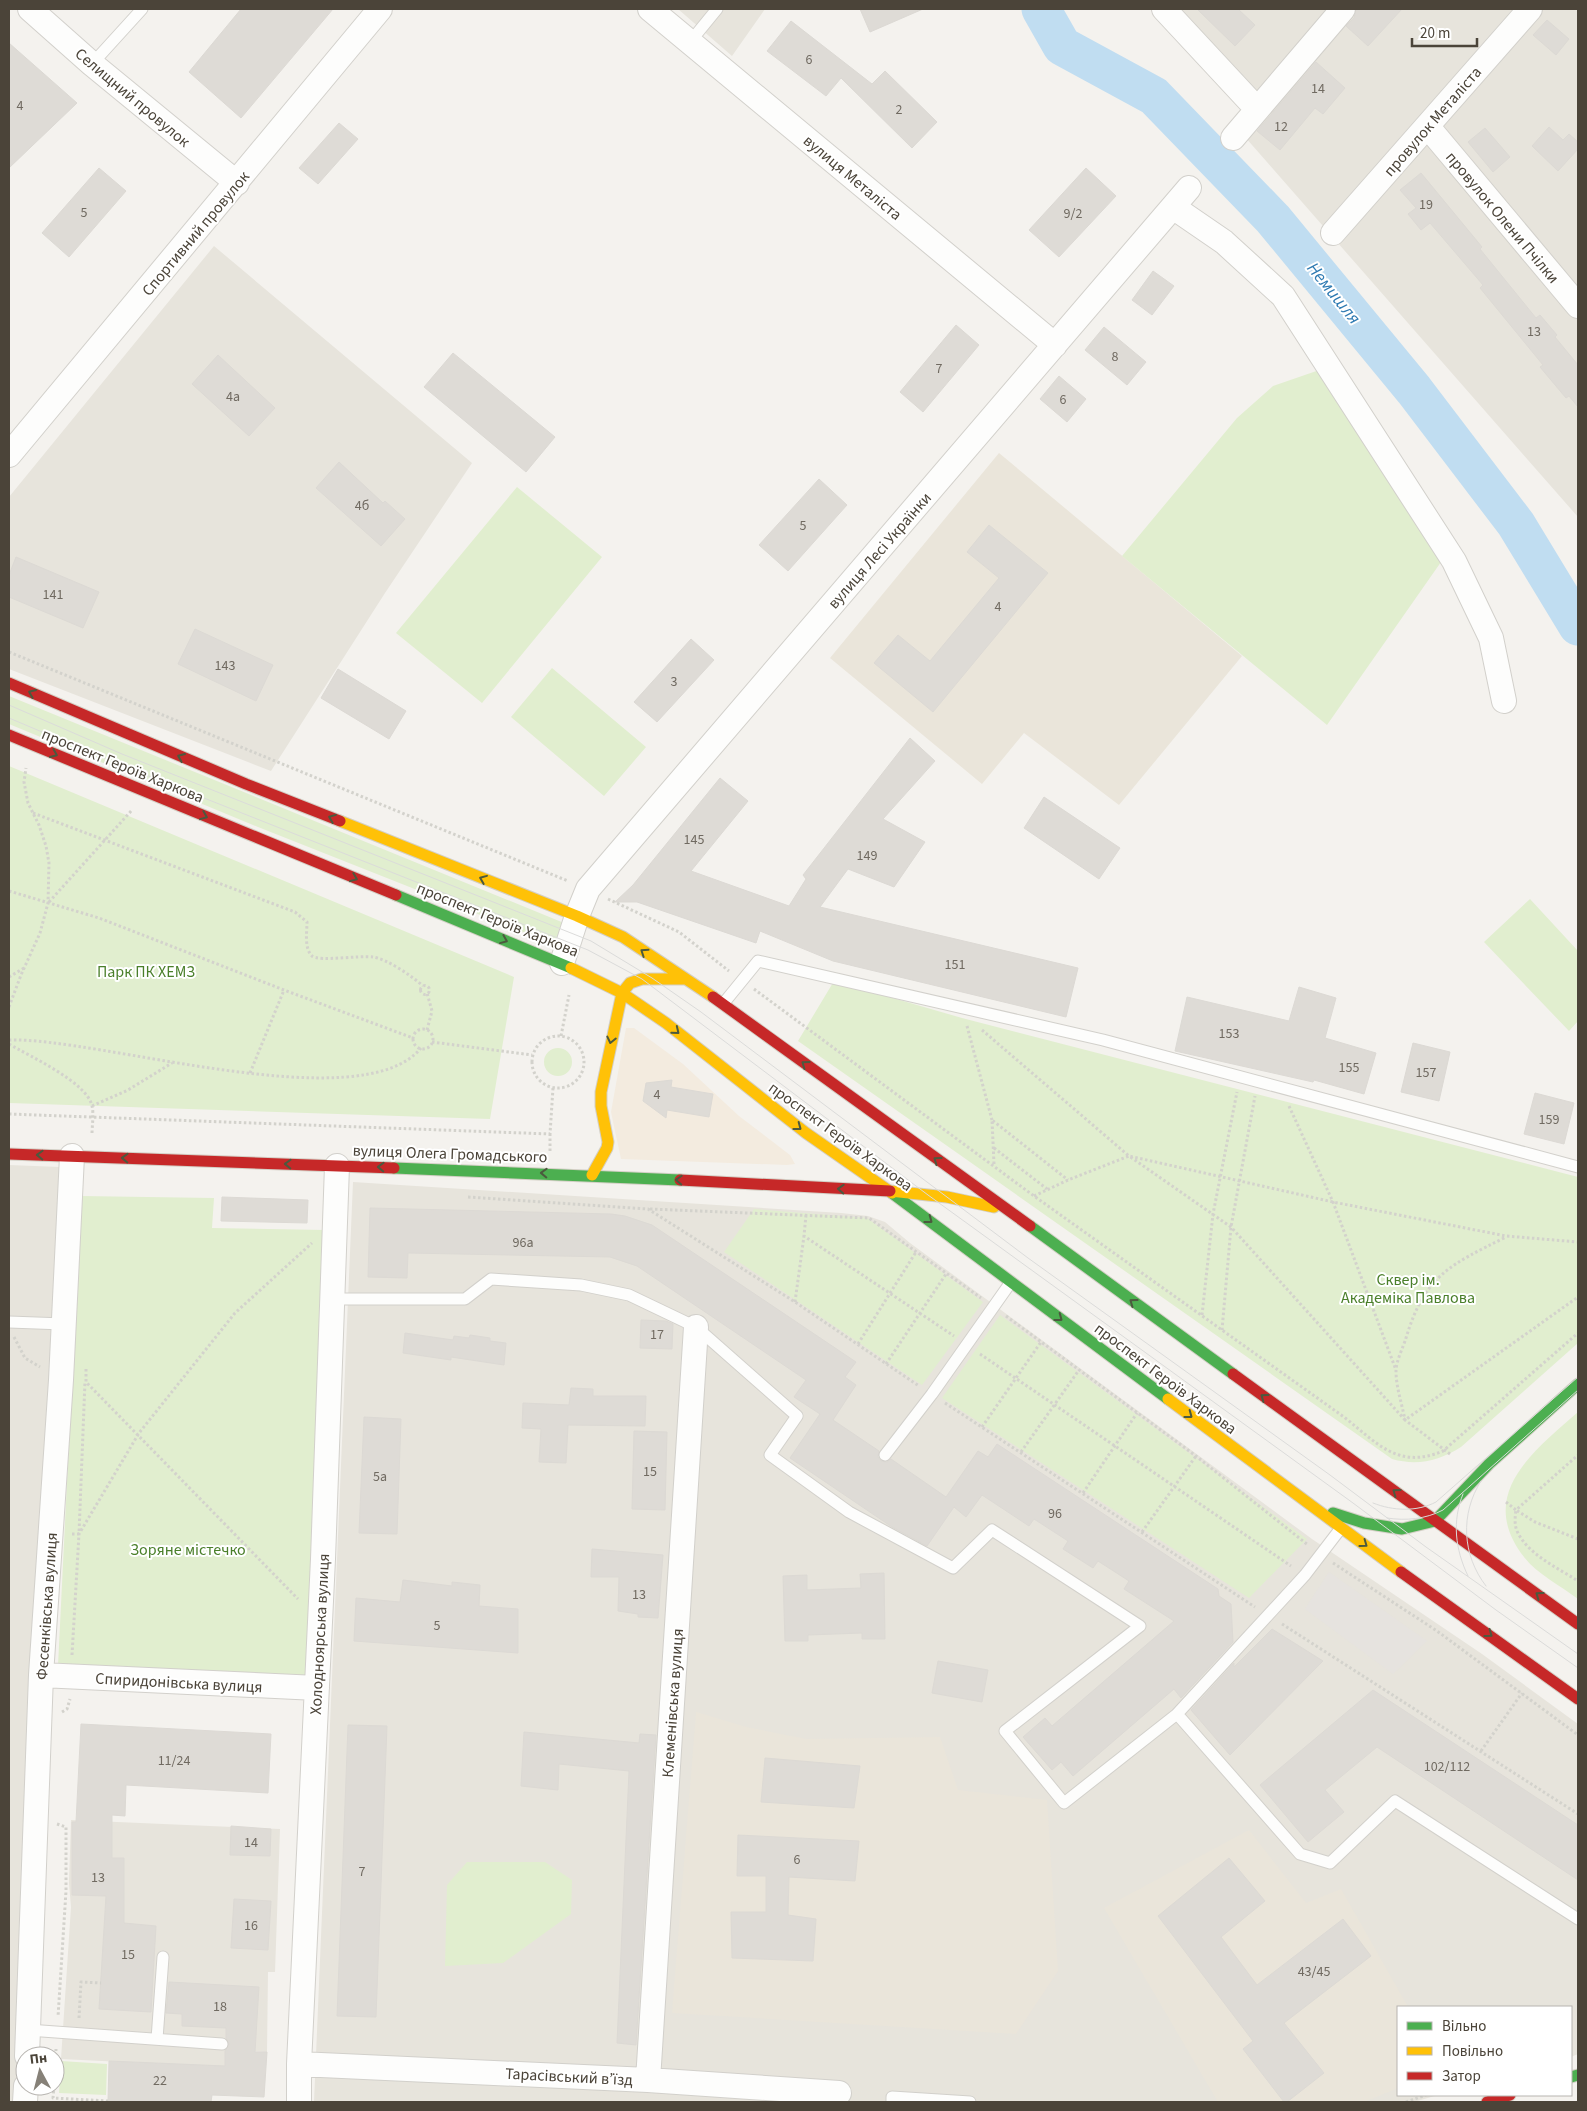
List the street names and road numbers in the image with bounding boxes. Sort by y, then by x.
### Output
street label: Селищний провулок [70,43,195,153]
street label: провулок Металіста [1379,62,1487,181]
street label: вулиця Металіста [798,130,906,226]
street label: провулок Олени Пчілки [1440,147,1564,288]
street label: Спортивний провулок [137,166,255,301]
street label: вулиця Лесі Українки [823,488,937,614]
street label: проспект Героїв Харкова [38,723,207,809]
street label: проспект Героїв Харкова [413,877,582,963]
street label: проспект Героїв Харкова [764,1077,917,1197]
street label: вулиця Олега Громадського [352,1140,548,1168]
street label: проспект Героїв Харкова [1090,1318,1241,1440]
street label: Фесенківська вулиця [31,1532,63,1681]
street label: Холодноярська вулиця [305,1553,335,1715]
street label: Клеменівська вулиця [657,1628,689,1778]
street label: Спиридонівська вулиця [95,1668,263,1698]
street label: Тарасівський в’їзд [505,2063,634,2091]

